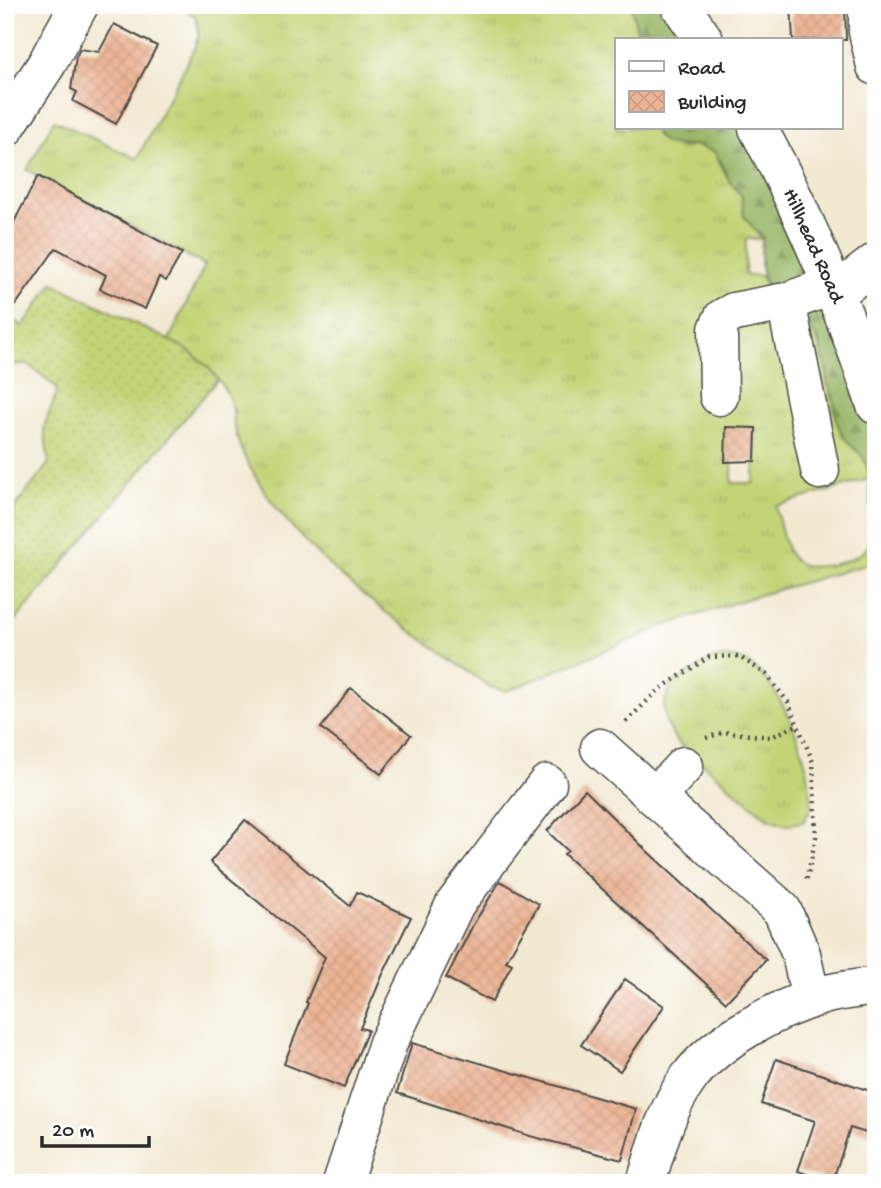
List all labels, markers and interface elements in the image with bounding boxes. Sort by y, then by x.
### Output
legend [615,38,842,130]
text: Road [678,58,726,83]
text: Building [677,92,747,117]
street label: Hillhead Road [775,185,849,309]
scale bar [42,1104,149,1148]
text: 20 m [52,1120,94,1145]

